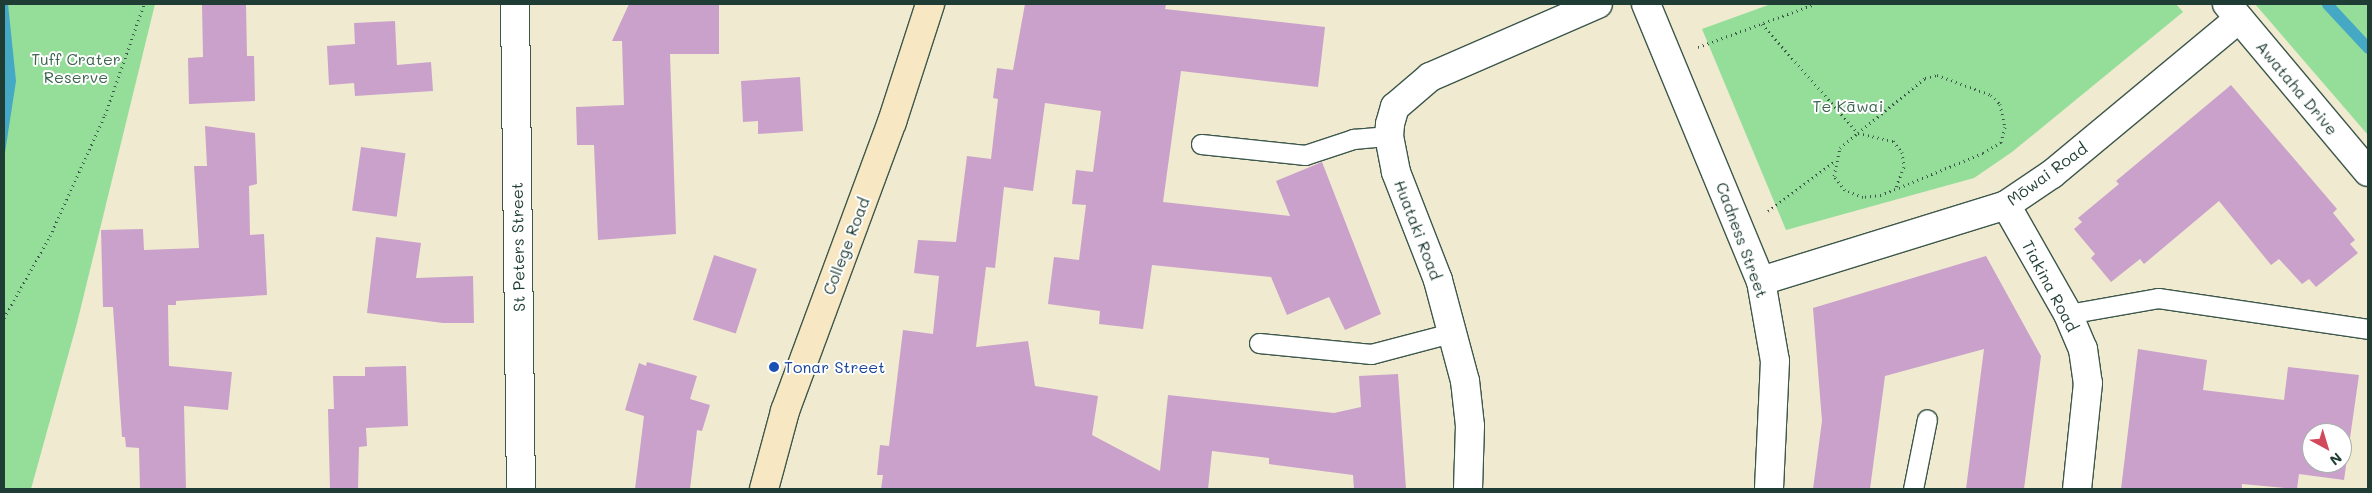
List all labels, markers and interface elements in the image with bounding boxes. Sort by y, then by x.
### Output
street label: Awataha Drive [2252,37,2342,139]
park label: Tuff Crater Reserve [31,49,121,87]
park label: Te Kāwai [1813,96,1883,116]
street label: Mōwai Road [2003,138,2091,210]
street label: Huataki Road [1390,177,1446,283]
street label: Cadness Street [1712,179,1772,301]
street label: St Peters Street [507,182,529,312]
street label: College Road [819,194,873,298]
street label: Tiakina Road [2018,237,2082,335]
place label: Tonar Street [784,357,885,377]
marker: Tonar Street [768,361,780,373]
north arrow [2302,423,2352,473]
text: N [2326,449,2346,470]

